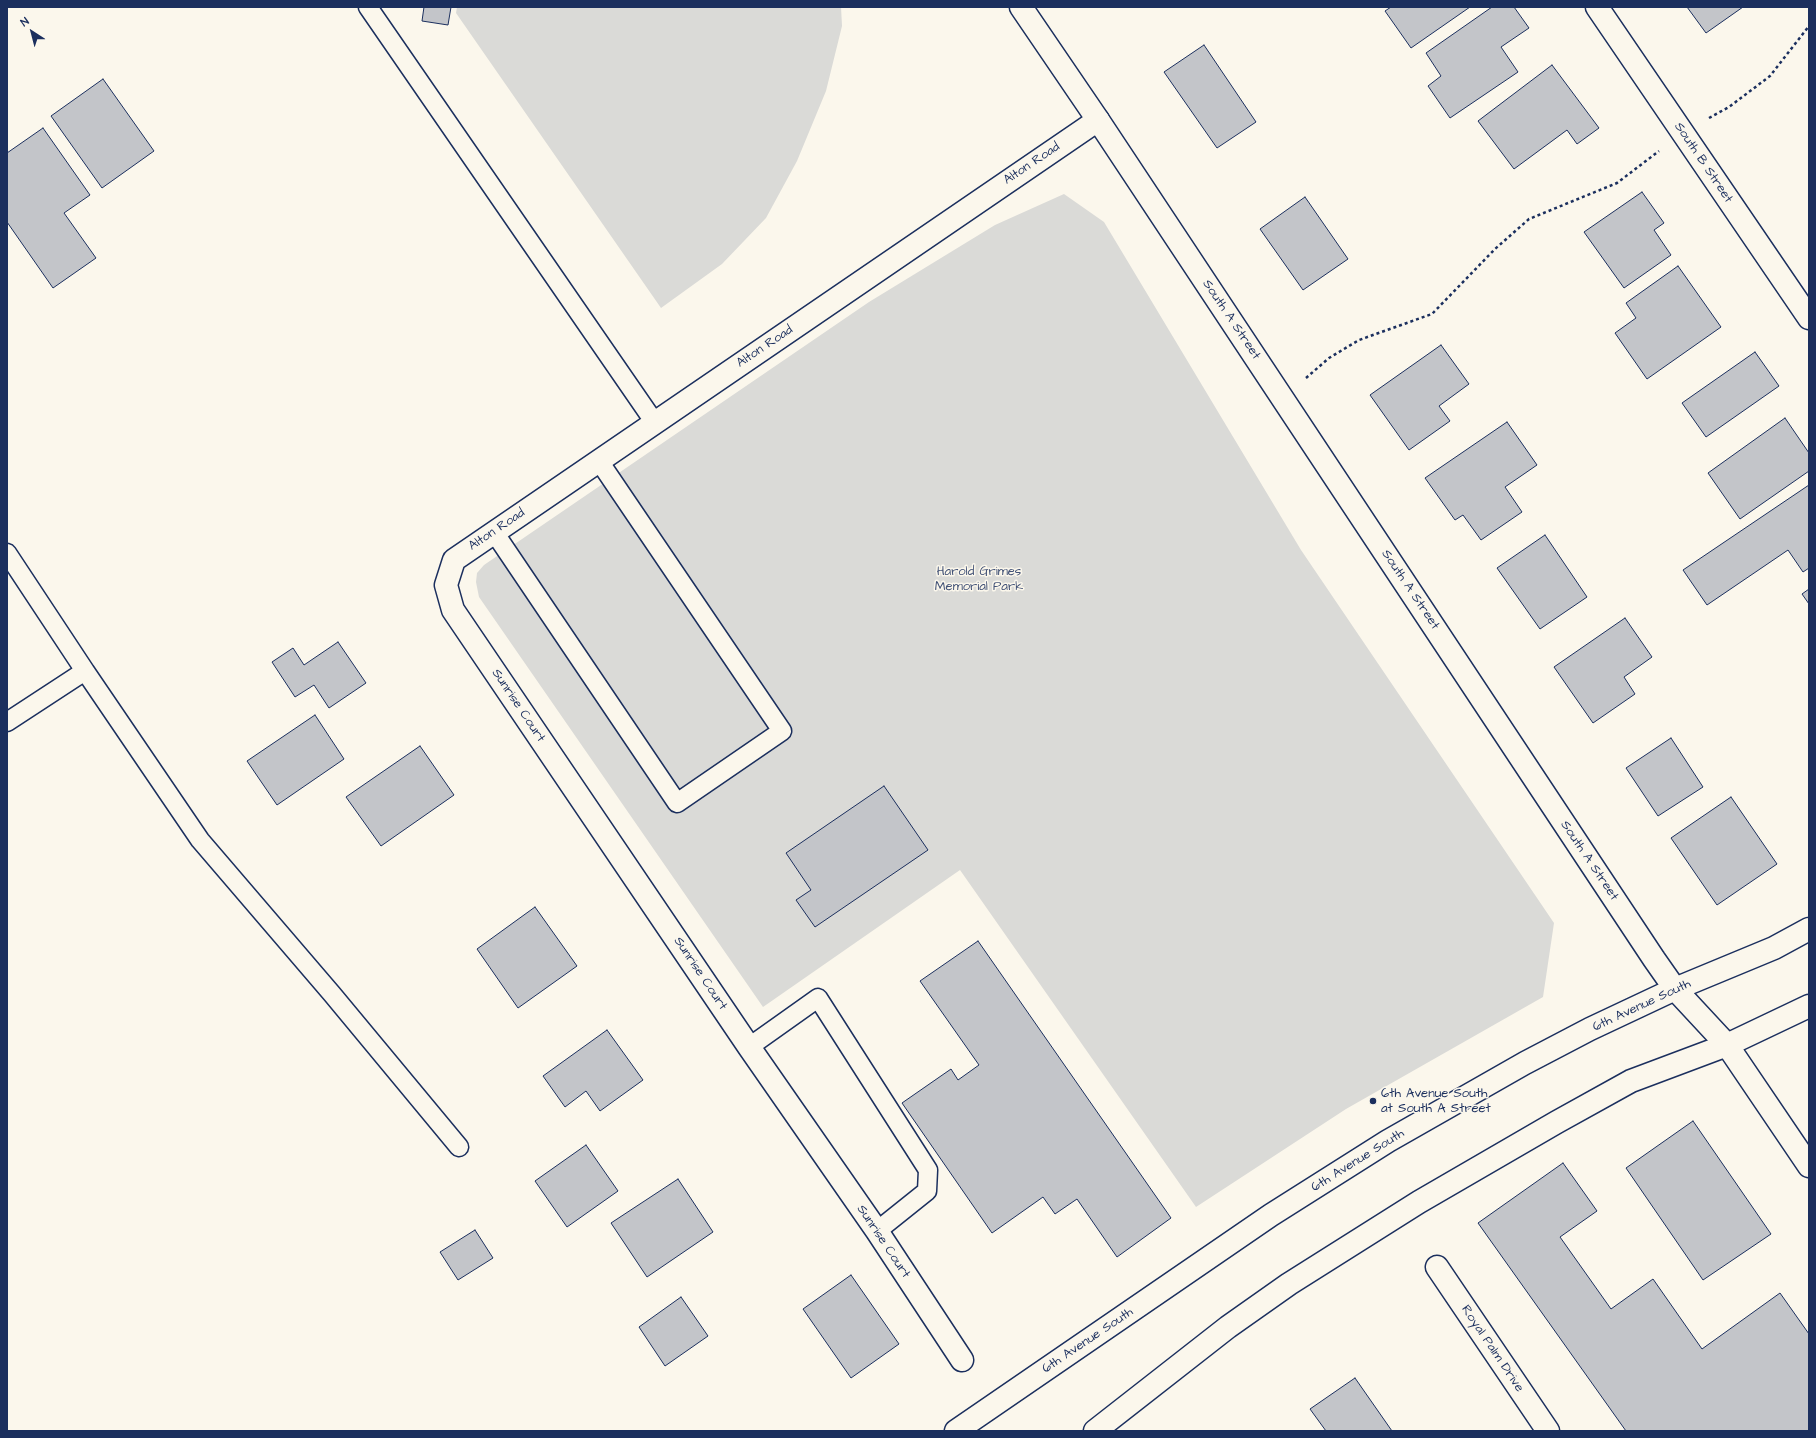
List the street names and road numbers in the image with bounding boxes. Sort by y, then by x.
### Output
street label: South B Street [1670,120,1736,206]
street label: Alton Road [1001,139,1063,189]
street label: South A Street [1199,277,1263,363]
street label: Alton Road [734,322,796,372]
street label: Alton Road [466,505,528,555]
street label: South A Street [1378,547,1442,633]
street label: Sunrise Court [488,666,548,746]
street label: South A Street [1557,818,1621,904]
street label: Sunrise Court [670,934,730,1014]
street label: 6th Avenue South [1590,976,1694,1036]
street label: 6th Avenue South [1309,1126,1407,1196]
street label: Sunrise Court [853,1202,913,1282]
street label: Royal Palm Drive [1457,1303,1527,1395]
street label: 6th Avenue South [1040,1305,1136,1377]

